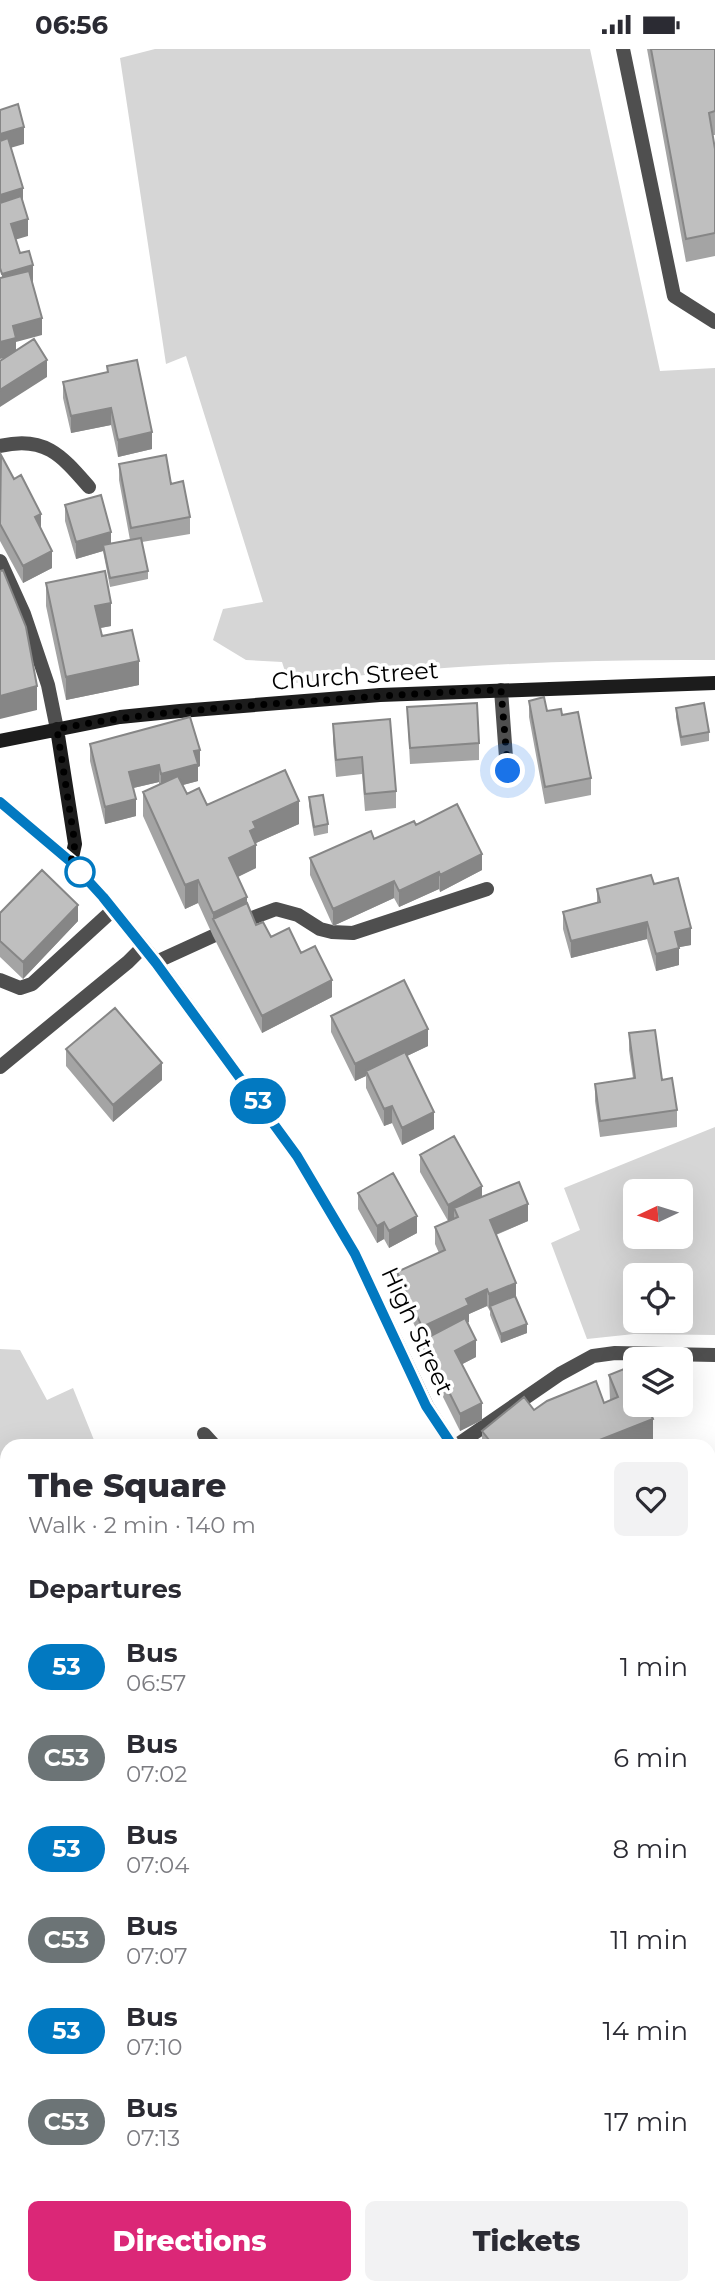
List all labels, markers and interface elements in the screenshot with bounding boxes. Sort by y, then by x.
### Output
text: 06:56 [35,9,108,41]
street label: Church Street [271,655,440,696]
your location [490,753,525,788]
unlabelled marker [65,857,95,887]
line badge: 53 [226,1078,290,1124]
text: 53 [244,1086,272,1115]
north arrow [623,1179,693,1249]
map controls [623,1179,693,1417]
street label: High Street [375,1262,460,1399]
button: locate [623,1263,693,1333]
button: layers [623,1347,693,1417]
button: heart [614,1462,688,1536]
text: The Square [28,1465,226,1505]
text: Walk · 2 min · 140 m [28,1511,256,1539]
text: Departures [28,1573,182,1605]
text: Bus [126,1637,178,1669]
text: 1 min [620,1651,688,1683]
text: 53 [52,1652,81,1681]
text: 06:57 [126,1669,186,1697]
text: Bus [126,1728,178,1760]
text: 6 min [613,1742,688,1774]
text: C53 [44,1743,89,1772]
text: 07:02 [126,1760,187,1788]
text: Bus [126,1819,178,1851]
text: 8 min [612,1833,688,1865]
text: 53 [52,1834,81,1863]
text: 07:04 [126,1851,189,1879]
text: Bus [126,1910,178,1942]
text: 11 min [610,1924,688,1956]
text: C53 [44,1925,89,1954]
text: 07:07 [126,1942,188,1970]
text: Bus [126,2001,178,2033]
text: 14 min [602,2015,688,2047]
text: 53 [52,2016,81,2045]
text: 07:10 [126,2033,183,2061]
text: Bus [126,2092,178,2124]
text: 17 min [604,2106,688,2138]
text: C53 [44,2107,89,2136]
text: 07:13 [126,2124,180,2152]
button: Directions [28,2201,351,2281]
button: Tickets [365,2201,688,2281]

